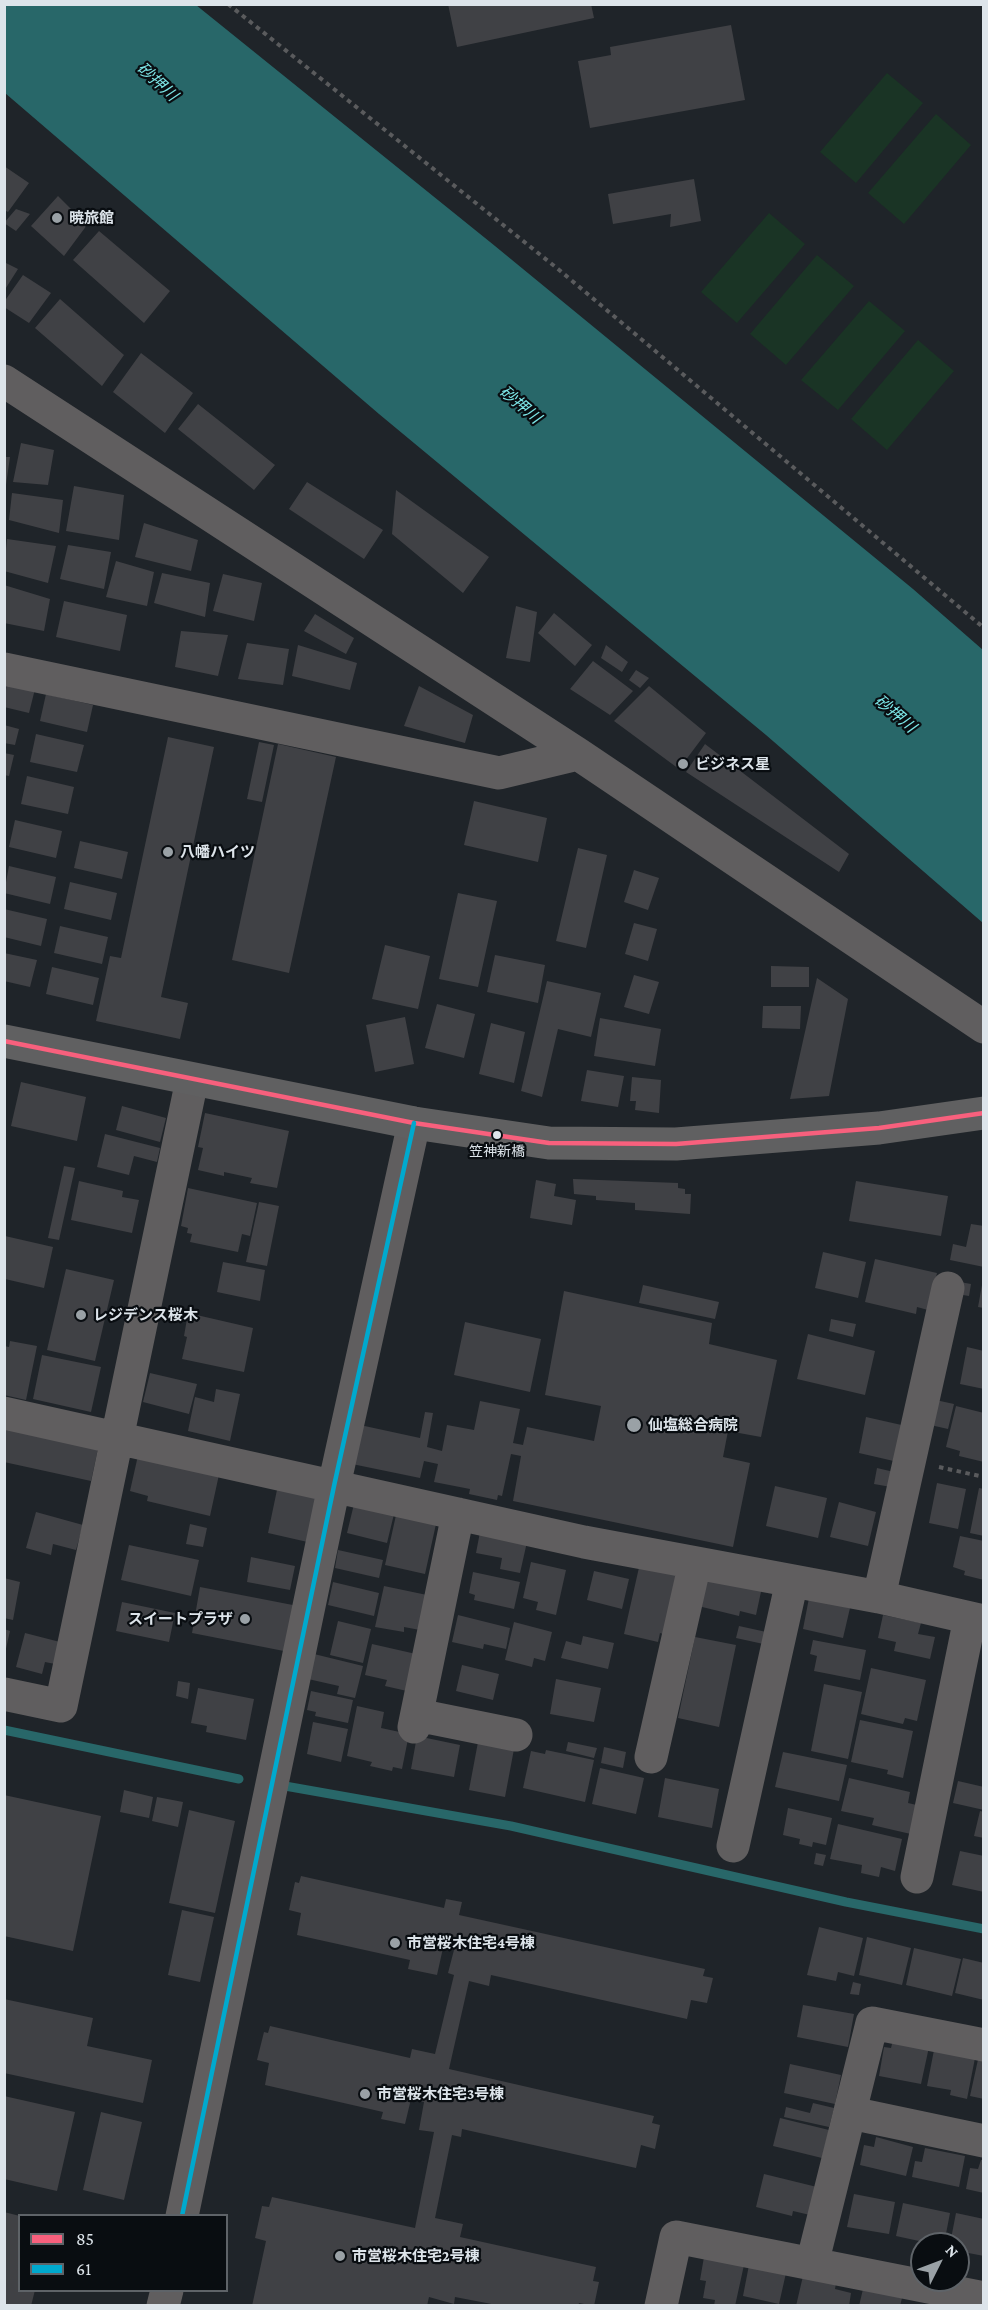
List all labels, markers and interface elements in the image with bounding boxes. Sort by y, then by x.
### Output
water label: 砂押川 [133,59,181,105]
place label: 暁旅館 [69,209,114,227]
marker: 暁旅館 [50,211,64,225]
water label: 砂押川 [495,382,545,428]
water label: 砂押川 [870,691,920,737]
place label: ビジネス星 [695,755,770,773]
marker: ビジネス星 [676,757,690,771]
place label: 八幡ハイツ [180,843,255,861]
marker: 八幡ハイツ [161,845,175,859]
marker: 笠神新橋 [491,1129,503,1141]
place label: 笠神新橋 [469,1144,525,1160]
place label: レジデンス桜木 [93,1306,198,1324]
marker: レジデンス桜木 [74,1308,88,1322]
marker: 仙塩総合病院 [625,1416,643,1434]
place label: 仙塩総合病院 [648,1416,738,1434]
place label: スイートプラザ [128,1610,233,1628]
marker: スイートプラザ [238,1612,252,1626]
place label: 市営桜木住宅4号棟 [407,1934,535,1952]
marker: 市営桜木住宅4号棟 [388,1936,402,1950]
place label: 市営桜木住宅3号棟 [377,2085,504,2103]
marker: 市営桜木住宅3号棟 [358,2087,372,2101]
legend [18,2214,228,2292]
text: 85 [76,2229,94,2249]
north arrow [910,2232,970,2292]
text: N [942,2241,962,2261]
place label: 市営桜木住宅2号棟 [352,2247,480,2265]
marker: 市営桜木住宅2号棟 [333,2249,347,2263]
text: 61 [76,2259,91,2279]

